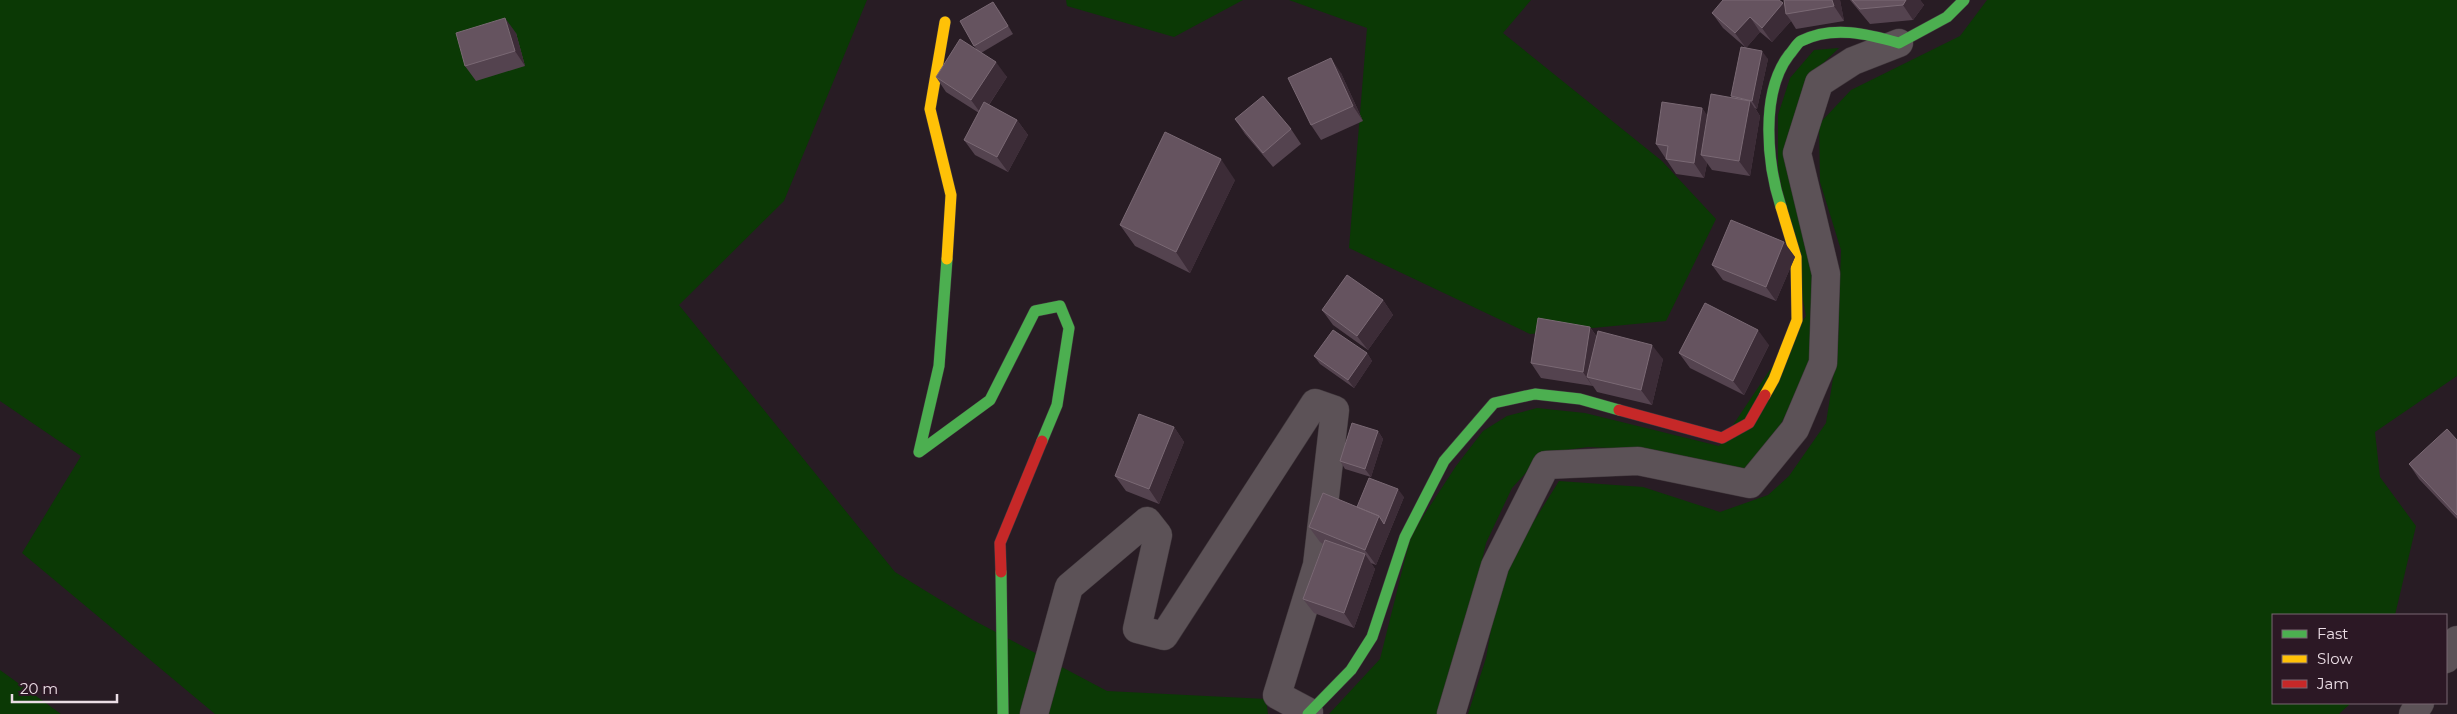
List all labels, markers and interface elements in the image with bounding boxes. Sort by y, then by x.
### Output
legend [2272,614,2447,704]
text: Fast [2317,624,2348,643]
text: Slow [2317,649,2353,668]
scale bar [12,672,118,704]
text: Jam [2316,674,2349,693]
text: 20 m [20,679,58,698]

